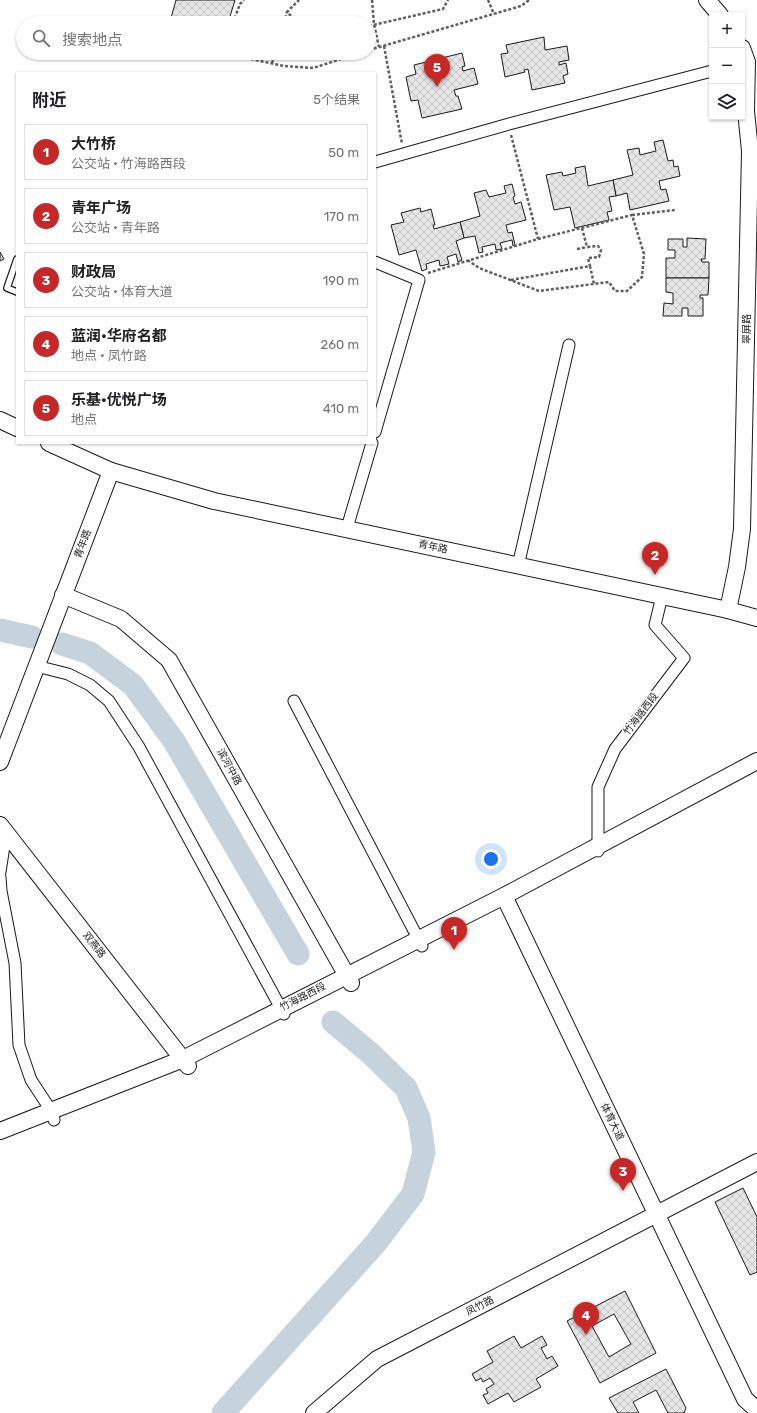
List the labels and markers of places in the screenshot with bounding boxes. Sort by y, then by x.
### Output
pin: 5 [424,54,450,87]
pin: 2 [642,542,668,575]
pin: 1 [441,917,467,950]
pin: 3 [610,1158,636,1191]
pin: 4 [573,1302,599,1335]

